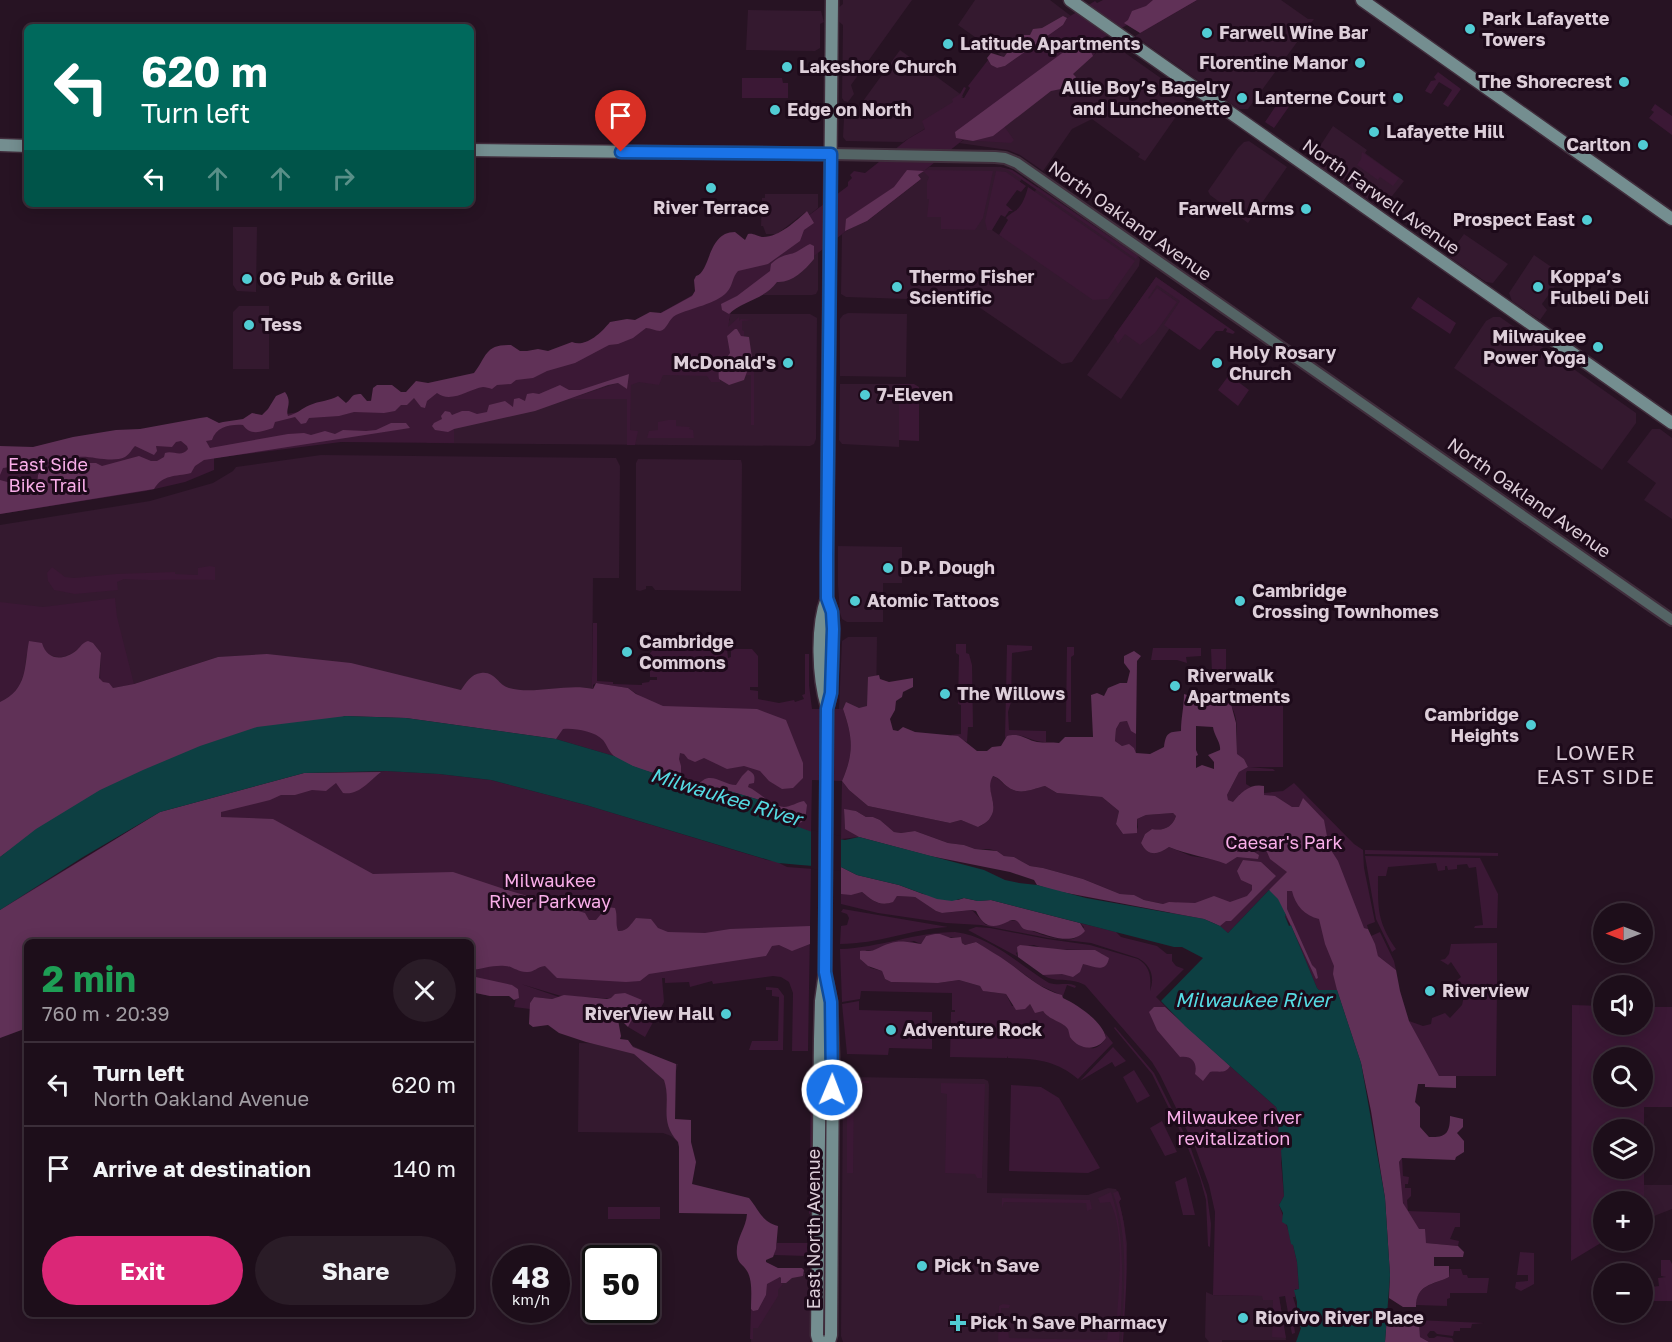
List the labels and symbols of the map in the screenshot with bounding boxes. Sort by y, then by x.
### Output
place label: Park Lafayette Towers [1482,7,1610,50]
place label: Farwell Wine Bar [1219,21,1368,43]
marker: Park Lafayette Towers [1463,22,1477,36]
marker: Farwell Wine Bar [1200,26,1214,40]
place label: Latitude Apartments [960,32,1141,54]
marker: Latitude Apartments [941,37,955,51]
place label: Florentine Manor [1199,51,1348,73]
place label: Lakeshore Church [799,55,957,77]
marker: Florentine Manor [1353,56,1367,70]
marker: Lakeshore Church [780,60,794,74]
place label: The Shorecrest [1478,70,1612,92]
marker: The Shorecrest [1617,75,1631,89]
place label: Allie Boy’s Bagelry and Luncheonette [1062,76,1230,119]
place label: Lanterne Court [1255,86,1386,108]
pin [595,90,646,152]
marker: Allie Boy’s Bagelry and Luncheonette [1235,91,1249,105]
marker: Lanterne Court [1391,91,1405,105]
place label: Edge on North [787,98,912,120]
marker: Edge on North [768,103,782,117]
place label: Lafayette Hill [1386,120,1504,142]
marker: Lafayette Hill [1367,125,1381,139]
place label: Carlton [1566,133,1631,155]
street label: North Farwell Avenue [1299,134,1464,259]
marker: Carlton [1636,138,1650,152]
street label: North Oakland Avenue [1045,155,1217,285]
marker: River Terrace [704,181,718,195]
place label: River Terrace [653,196,769,218]
place label: Farwell Arms [1178,197,1294,219]
marker: Farwell Arms [1299,202,1313,216]
place label: Prospect East [1453,208,1575,230]
marker: Prospect East [1580,213,1594,227]
place label: Thermo Fisher Scientific [909,265,1035,308]
place label: Koppa’s Fulbeli Deli [1550,265,1649,308]
place label: OG Pub & Grille [259,267,394,289]
marker: OG Pub & Grille [240,272,254,286]
marker: Thermo Fisher Scientific [890,280,904,294]
marker: Koppa’s Fulbeli Deli [1531,280,1545,294]
place label: Tess [261,313,302,335]
marker: Tess [242,318,256,332]
place label: Milwaukee Power Yoga [1483,325,1586,368]
marker: Milwaukee Power Yoga [1591,340,1605,354]
place label: Holy Rosary Church [1229,341,1336,384]
place label: McDonald's [673,351,776,373]
marker: McDonald's [781,356,795,370]
marker: Holy Rosary Church [1210,356,1224,370]
place label: 7-Eleven [877,383,953,405]
marker: 7-Eleven [858,388,872,402]
street label: North Oakland Avenue [1444,432,1616,562]
park label: East Side Bike Trail [8,453,88,496]
place label: D.P. Dough [900,556,995,578]
marker: D.P. Dough [881,561,895,575]
place label: Cambridge Crossing Townhomes [1252,579,1439,622]
place label: Atomic Tattoos [867,589,999,611]
marker: Atomic Tattoos [848,594,862,608]
marker: Cambridge Crossing Townhomes [1233,594,1247,608]
place label: Cambridge Commons [639,630,734,673]
marker: Cambridge Commons [620,645,634,659]
place label: Riverwalk Apartments [1187,664,1290,707]
marker: Riverwalk Apartments [1168,679,1182,693]
place label: The Willows [957,682,1065,704]
marker: The Willows [938,687,952,701]
place label: Cambridge Heights [1424,703,1519,746]
marker: Cambridge Heights [1524,718,1538,732]
district label: LOWER EAST SIDE [1536,739,1656,789]
water label: Milwaukee River [648,762,808,831]
park label: Caesar's Park [1225,831,1343,853]
park label: Milwaukee River Parkway [489,869,611,912]
north arrow [1593,903,1653,963]
place label: Riverview [1442,979,1529,1001]
marker: Riverview [1423,984,1437,998]
water label: Milwaukee River [1175,987,1334,1011]
place label: RiverView Hall [585,1002,714,1024]
marker: RiverView Hall [719,1007,733,1021]
place label: Adventure Rock [903,1018,1043,1040]
marker: Adventure Rock [884,1023,898,1037]
position arrow [800,1058,864,1122]
park label: Milwaukee river revitalization [1166,1106,1302,1149]
street label: East North Avenue [802,1149,824,1309]
speed limit sign: 50 [582,1245,660,1323]
place label: Pick 'n Save [934,1254,1040,1276]
marker: Pick 'n Save [915,1259,929,1273]
place label: Riovivo River Place [1255,1306,1424,1328]
place label: Pick 'n Save Pharmacy [970,1311,1167,1333]
marker: Riovivo River Place [1236,1311,1250,1325]
marker: Pick 'n Save Pharmacy [951,1316,965,1330]

